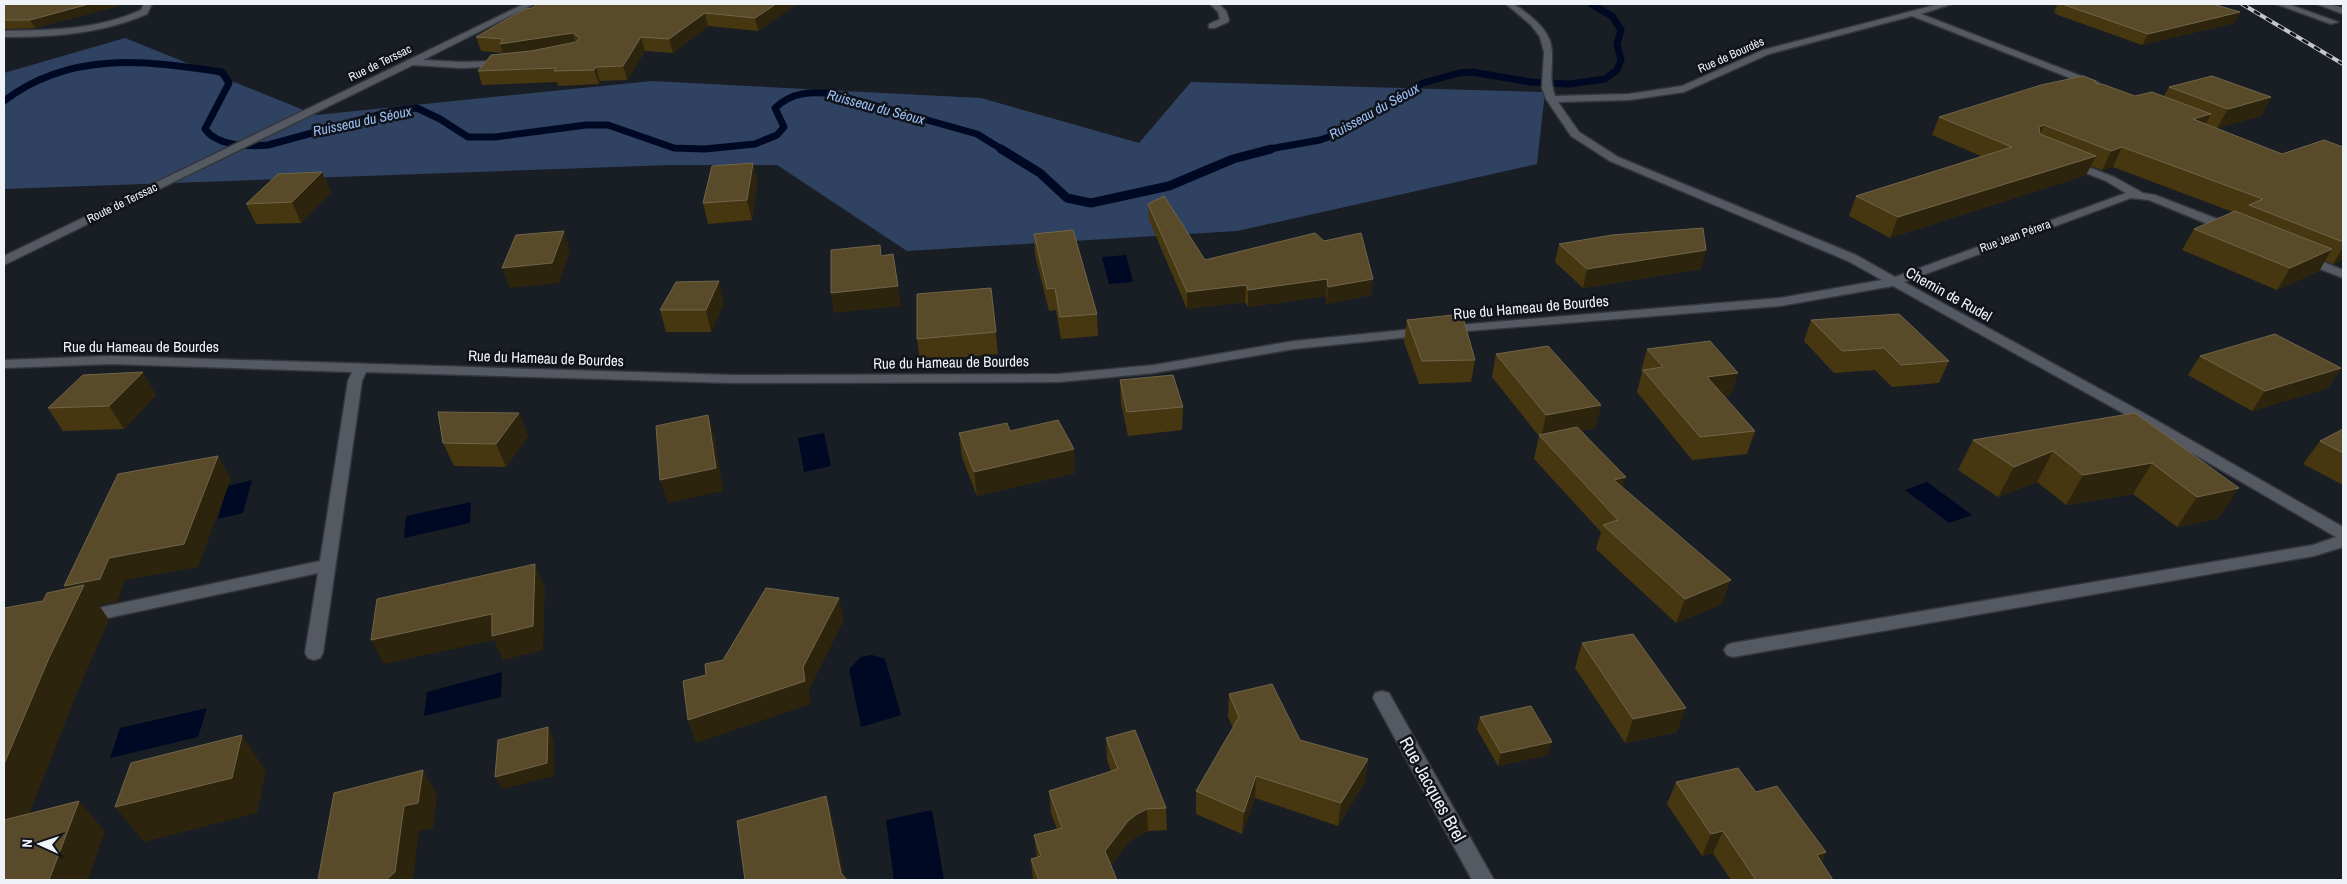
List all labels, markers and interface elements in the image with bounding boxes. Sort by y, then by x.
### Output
street label: Rue de Bourdès [1695,33,1767,77]
street label: Rue de Terssac [346,41,414,85]
water label: Ruisseau du Séoux [1326,78,1423,143]
water label: Ruisseau du Séoux [825,85,928,129]
water label: Ruisseau du Séoux [311,102,414,140]
street label: Route de Terssac [84,179,160,227]
street label: Rue Jean Pérera [1977,216,2053,256]
street label: Chemin de Rudel [1902,262,1996,326]
street label: Rue du Hameau de Bourdes [1452,290,1610,324]
street label: Rue du Hameau de Bourdes [63,336,219,357]
street label: Rue du Hameau de Bourdes [468,345,624,371]
street label: Rue du Hameau de Bourdes [873,350,1029,374]
street label: Rue Jacques Brel [1394,732,1472,846]
north arrow [15,819,65,869]
text: N [18,839,36,848]

